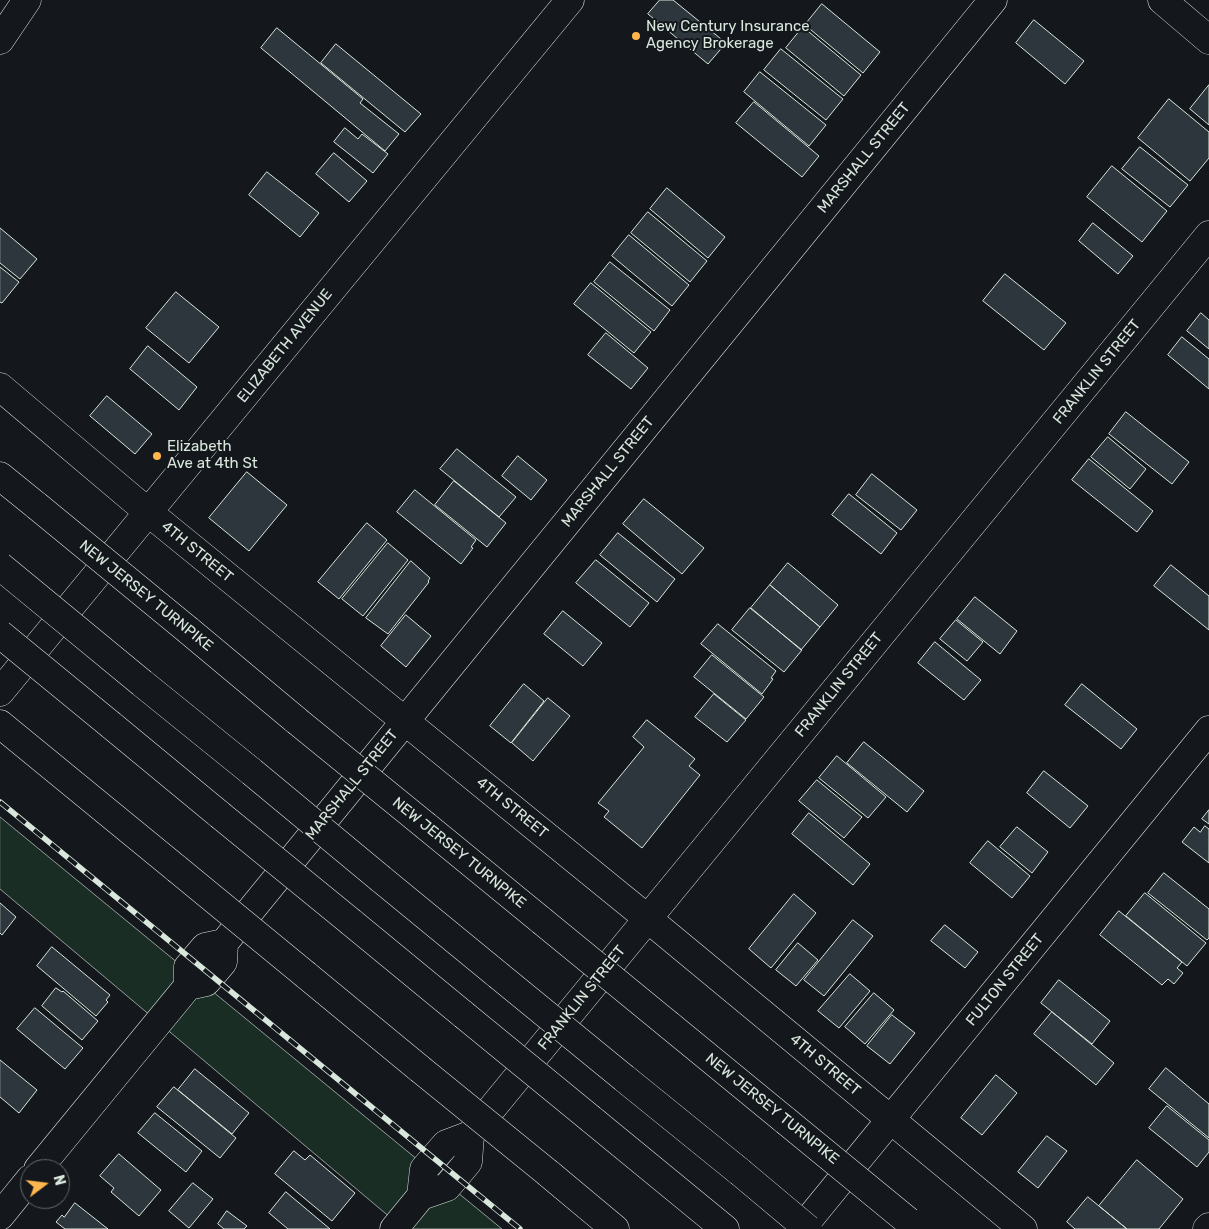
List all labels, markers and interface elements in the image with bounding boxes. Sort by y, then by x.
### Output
place label: New Century Insurance Agency Brokerage [646,18,810,53]
marker: New Century Insurance Agency Brokerage [630,30,642,42]
street label: MARSHALL STREET [814,99,914,217]
street label: ELIZABETH AVENUE [234,285,336,407]
street label: FRANKLIN STREET [1049,316,1145,428]
street label: MARSHALL STREET [558,413,658,531]
place label: Elizabeth Ave at 4th St [167,438,258,473]
marker: Elizabeth Ave at 4th St [151,450,163,462]
street label: 4TH STREET [158,518,236,586]
street label: NEW JERSEY TURNPIKE [76,537,216,655]
street label: FRANKLIN STREET [791,629,887,741]
street label: MARSHALL STREET [302,726,402,844]
street label: 4TH STREET [473,774,551,842]
street label: NEW JERSEY TURNPIKE [389,794,529,912]
street label: FULTON STREET [962,930,1048,1030]
street label: FRANKLIN STREET [534,942,630,1054]
street label: 4TH STREET [786,1030,864,1100]
street label: NEW JERSEY TURNPIKE [702,1050,842,1168]
north arrow [20,1159,70,1209]
text: N [49,1173,69,1187]

